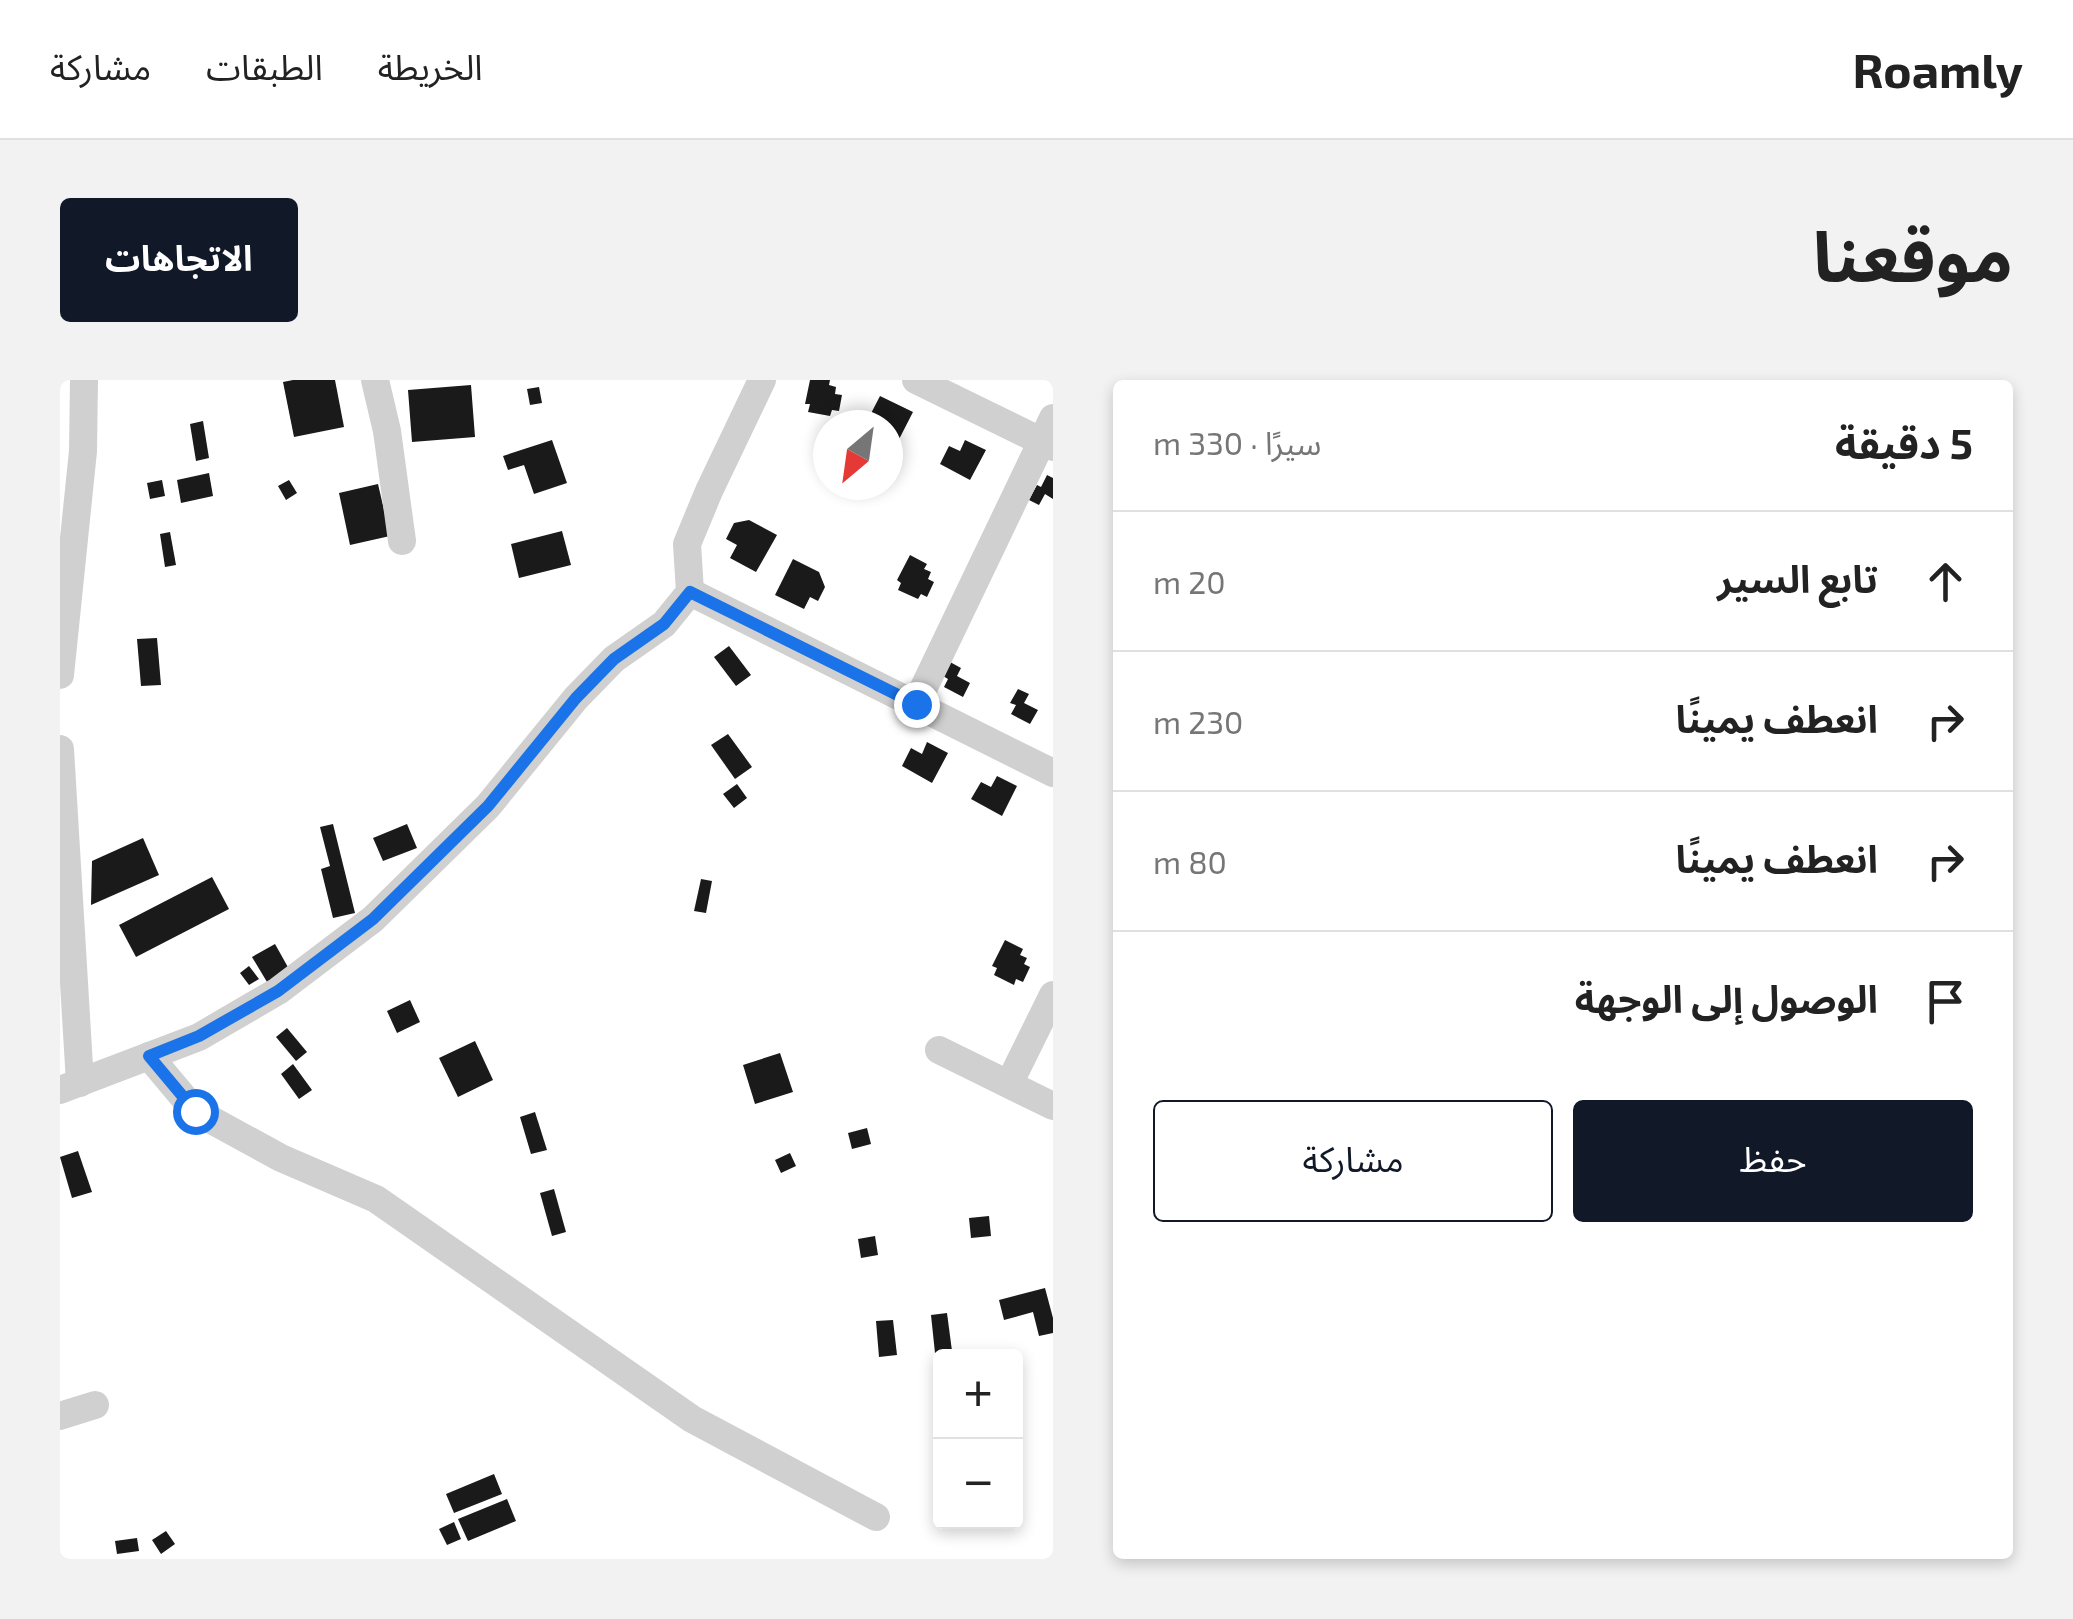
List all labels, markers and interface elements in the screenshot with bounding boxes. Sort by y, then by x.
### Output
text: Roamly [1853,40,2023,98]
text: مشاركة [50,45,151,87]
text: الطبقات [206,45,323,87]
text: الخريطة [378,45,483,87]
button: الاتجاهات [60,198,298,322]
text: موقعنا [1812,212,2013,296]
north arrow [813,410,903,500]
text: 5 دقيقة [1835,417,1973,467]
text: سيرًا · 330 m [1153,423,1321,461]
icon: ahead [1918,554,1973,609]
text: تابع السير [1717,555,1878,601]
text: 20 m [1153,562,1225,600]
route end [894,682,940,728]
icon: right [1918,694,1973,749]
text: انعطف يمينًا [1675,695,1878,741]
text: 230 m [1153,702,1243,740]
icon: right [1918,834,1973,889]
text: انعطف يمينًا [1675,835,1878,881]
text: 80 m [1153,842,1227,880]
icon: arrive [1918,974,1973,1029]
text: الوصول إلى الوجهة [1575,975,1878,1021]
route start [173,1089,219,1135]
button: مشاركة [1153,1100,1553,1222]
button: حفظ [1573,1100,1973,1222]
map controls [933,1349,1023,1529]
button: + [933,1349,1023,1439]
button: − [933,1439,1023,1529]

